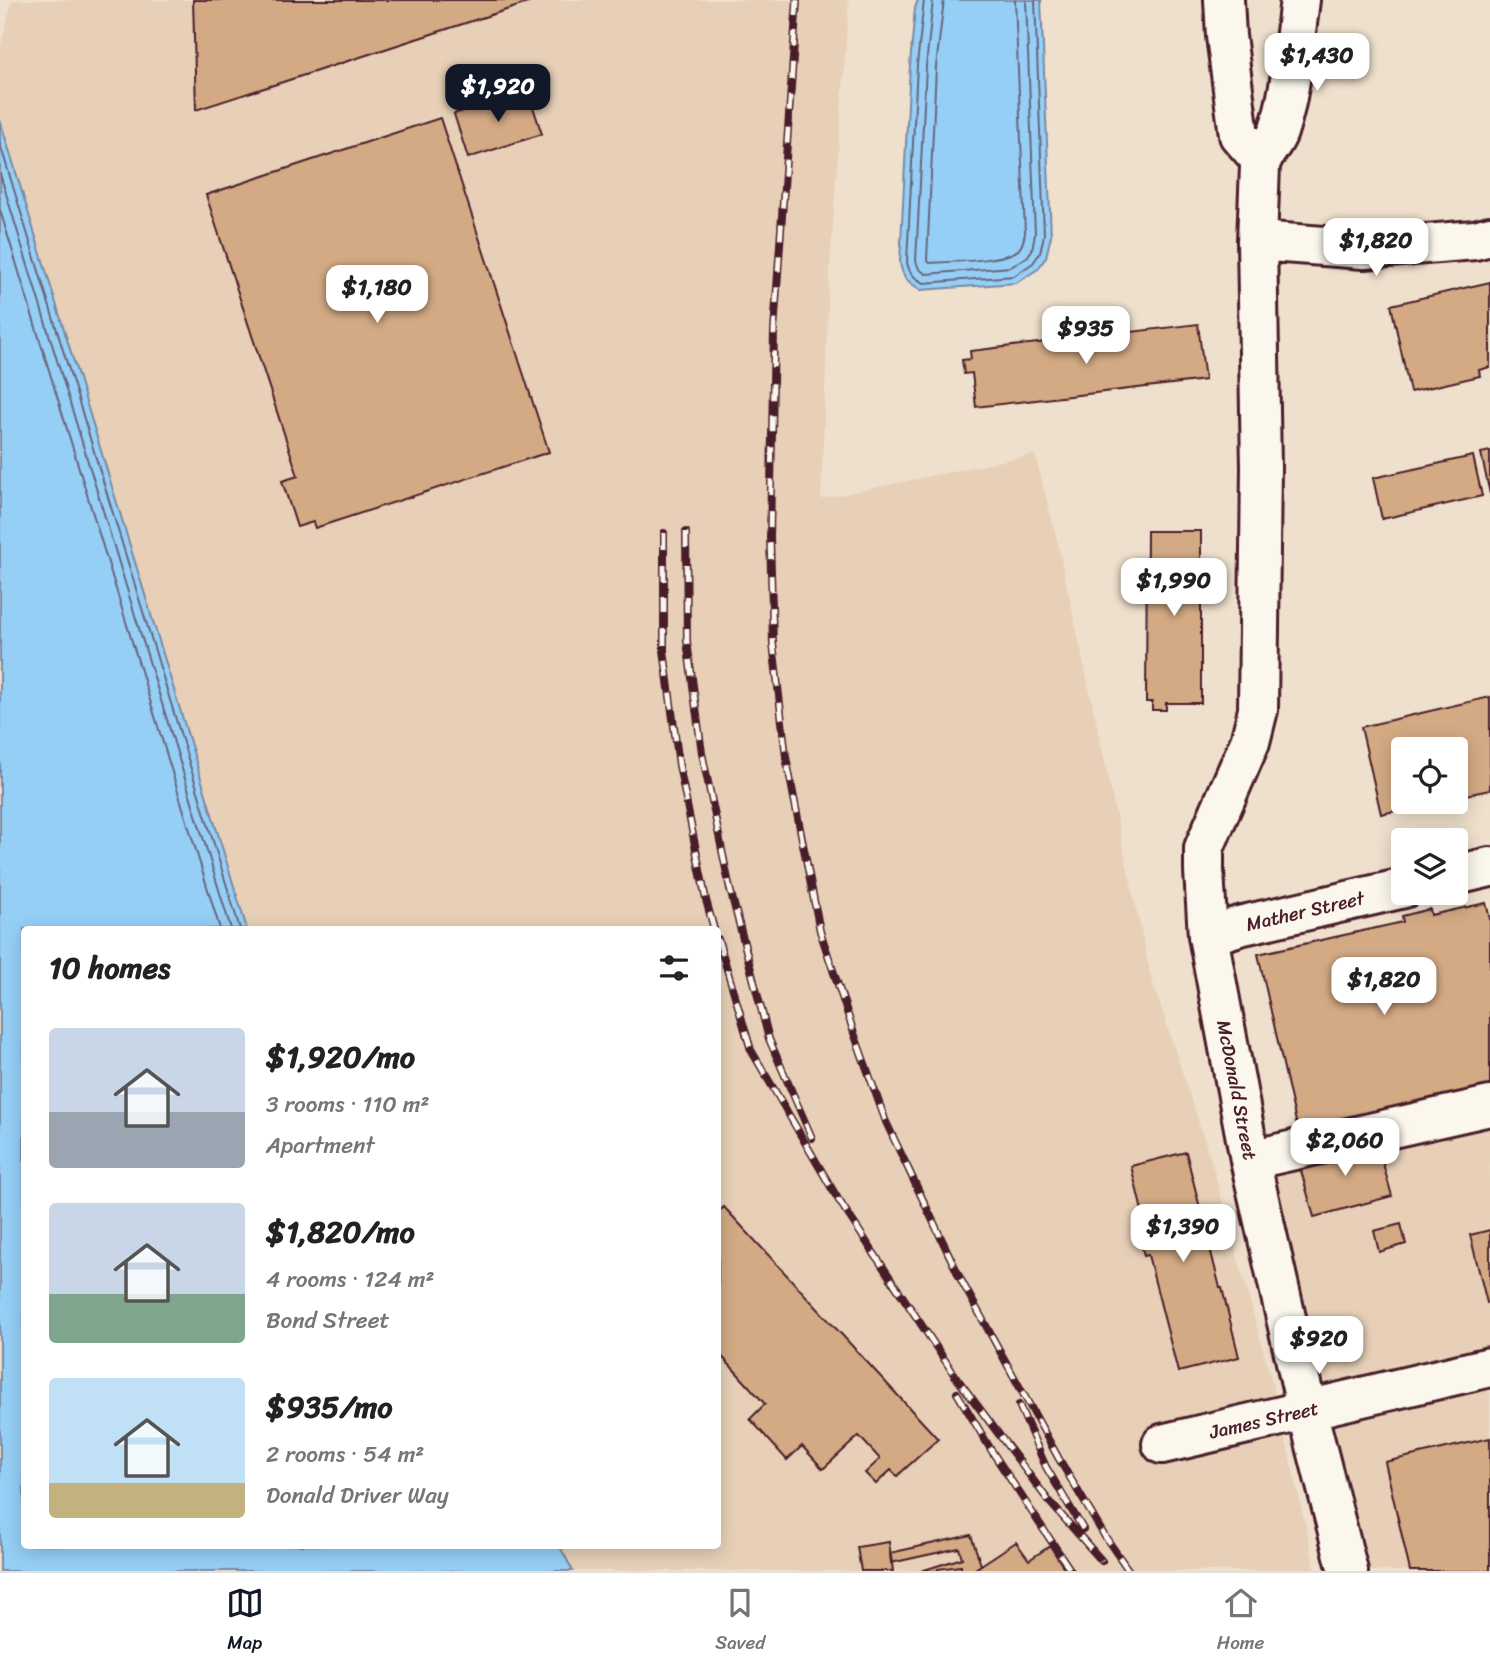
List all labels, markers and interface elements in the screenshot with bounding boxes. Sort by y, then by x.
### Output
pin: $1,430 [1260,34,1374,93]
text: $1,430 [1280,35,1354,76]
pin: $1,920 [441,64,555,124]
text: $1,920 [461,66,535,107]
pin: $1,820 [1319,218,1433,278]
text: $1,820 [1339,220,1413,261]
pin: $1,180 [320,266,434,325]
text: $1,180 [342,267,412,308]
pin: $935 [1045,306,1127,366]
text: $935 [1058,308,1114,349]
pin: $1,990 [1117,558,1231,618]
text: $1,990 [1137,560,1211,601]
map controls [1391,737,1468,905]
button: locate [1391,737,1468,814]
button: layers [1391,828,1468,905]
street label: Mather Street [1243,881,1369,941]
text: 10 homes [49,941,170,995]
icon: filters [655,949,693,987]
pin: $1,820 [1327,958,1441,1017]
text: $1,820 [1347,959,1421,1000]
street label: McDonald Street [1207,1017,1267,1163]
text: $1,920/mo [266,1030,415,1084]
icon: home [105,1056,189,1140]
text: 3 rooms · 110 m² [266,1084,430,1125]
pin: $2,060 [1288,1118,1402,1178]
text: $2,060 [1306,1120,1384,1161]
text: Apartment [266,1125,375,1166]
pin: $1,390 [1126,1204,1240,1264]
text: $1,820/mo [266,1205,415,1259]
text: $1,390 [1147,1206,1219,1247]
icon: home [105,1231,189,1315]
text: 4 rooms · 124 m² [266,1259,435,1300]
text: Bond Street [266,1300,390,1341]
pin: $920 [1278,1316,1360,1376]
text: $920 [1290,1318,1348,1359]
text: $935/mo [266,1380,393,1434]
street label: James Street [1205,1391,1322,1449]
icon: home [105,1406,189,1490]
text: 2 rooms · 54 m² [266,1434,424,1475]
text: Donald Driver Way [266,1475,449,1516]
tab: Map [226,1584,264,1659]
tab: Saved [715,1584,765,1659]
tab: Home [1217,1584,1264,1659]

